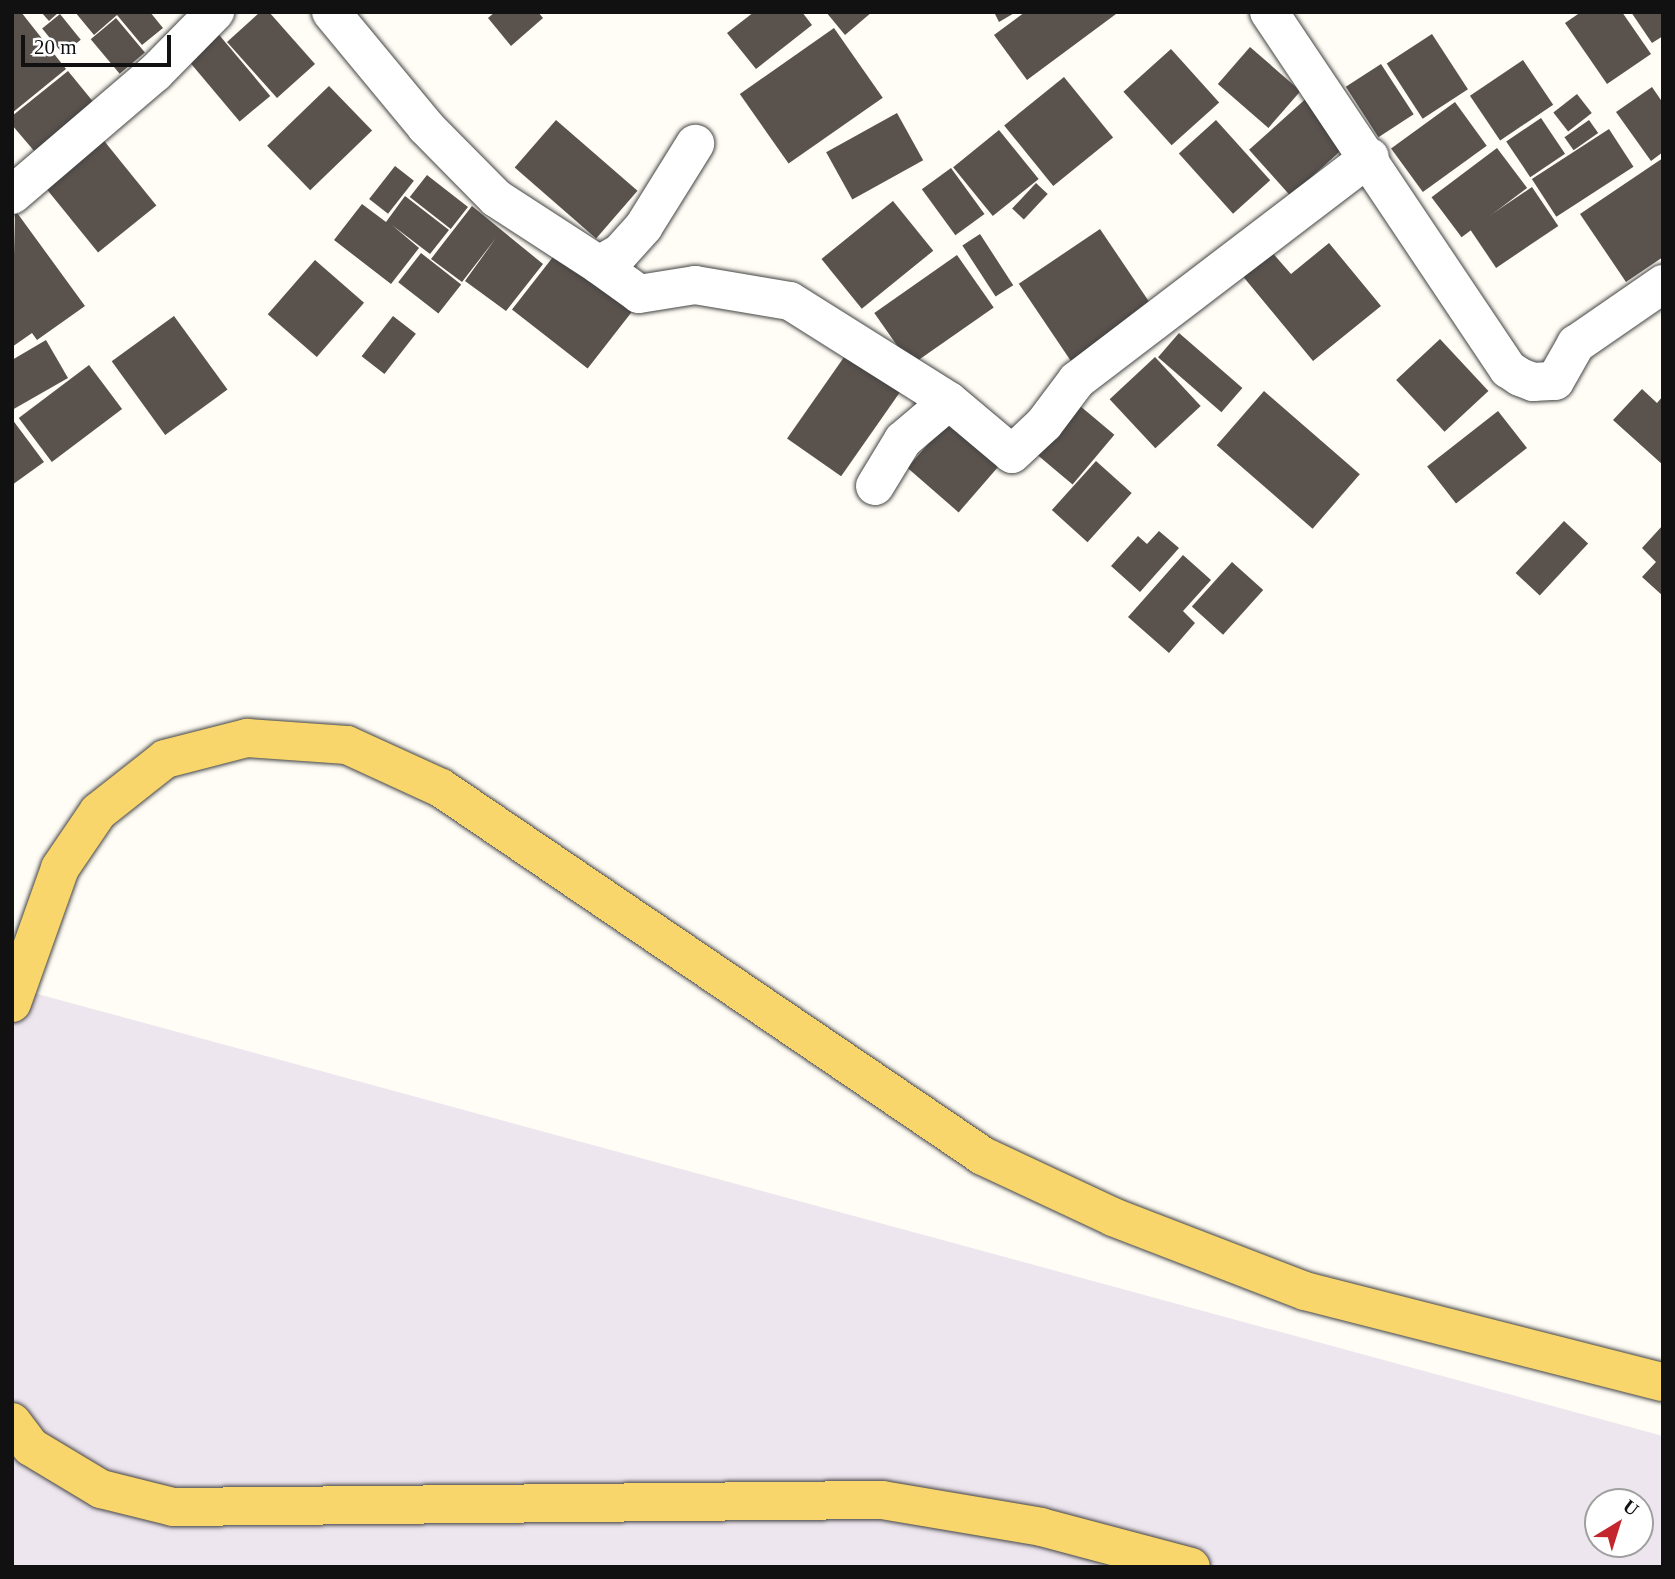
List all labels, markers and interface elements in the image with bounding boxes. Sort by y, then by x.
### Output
scale bar [24,21,175,65]
text: 20 m [34,35,77,59]
north arrow [1584,1488,1654,1558]
text: U [1619,1495,1643,1520]

